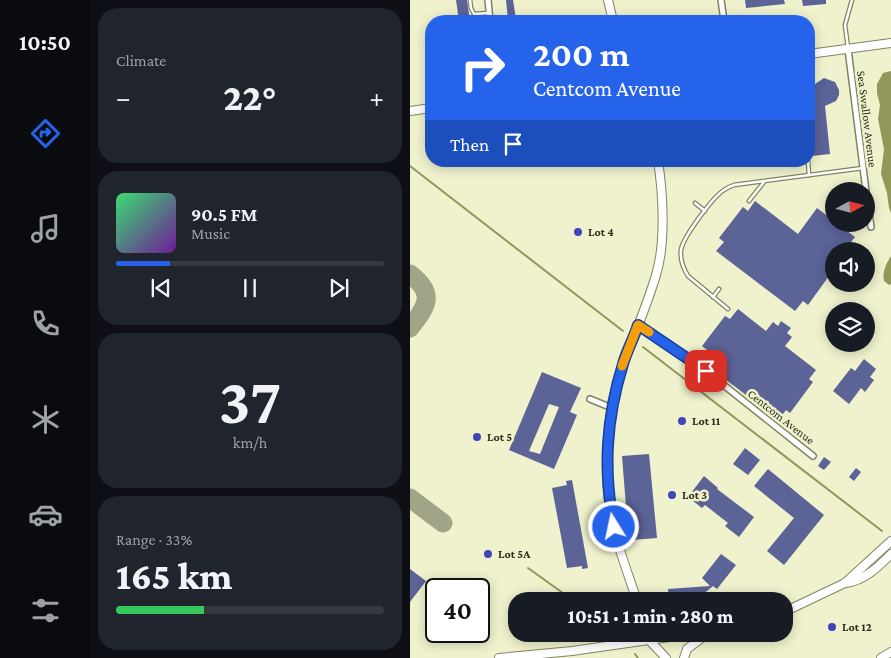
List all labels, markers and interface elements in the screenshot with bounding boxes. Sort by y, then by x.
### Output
text: 10:50 [19,30,71,55]
icon: right [450,35,515,100]
text: 200 m [533,35,630,74]
text: Climate [116,52,166,69]
street label: Sea Swallow Avenue [854,70,880,168]
text: 22° [223,76,277,118]
text: Centcom Avenue [533,76,681,101]
text: − [116,82,131,113]
text: + [369,82,384,113]
icon: directions [28,116,63,151]
icon: arrive [499,130,527,158]
text: Then [450,134,489,155]
north arrow [825,182,875,232]
map controls [825,182,875,352]
text: 90.5 FM [191,204,257,225]
icon: music [28,211,63,246]
text: Music [191,225,230,242]
place label: Lot 4 [588,225,614,239]
marker: Lot 4 [572,226,584,238]
button: sound [825,242,875,292]
icon: previous [147,274,175,302]
icon: pause [236,274,264,302]
icon: next [325,274,353,302]
button: layers [825,302,875,352]
icon: phone [28,306,63,341]
pin [685,350,727,392]
icon: arrive [692,357,720,385]
text: 37 [219,365,281,437]
street label: Centcom Avenue [745,387,817,447]
icon: climate [28,402,63,437]
place label: Lot 11 [692,414,721,428]
marker: Lot 11 [676,415,688,427]
place label: Lot 5 [487,430,512,444]
marker: Lot 5 [471,431,483,443]
text: km/h [233,434,267,451]
place label: Lot 3 [682,488,707,502]
marker: Lot 3 [666,489,678,501]
icon: car [28,497,63,532]
position arrow [587,500,639,552]
text: Range · 33% [116,531,192,548]
place label: Lot 5A [498,547,531,561]
marker: Lot 5A [482,548,494,560]
text: 165 km [116,555,232,597]
speed limit sign: 40 [425,578,490,643]
icon: filters [28,593,63,628]
text: 10:51 · 1 min · 280 m [568,606,733,627]
place label: Lot 12 [842,620,872,634]
marker: Lot 12 [826,621,838,633]

